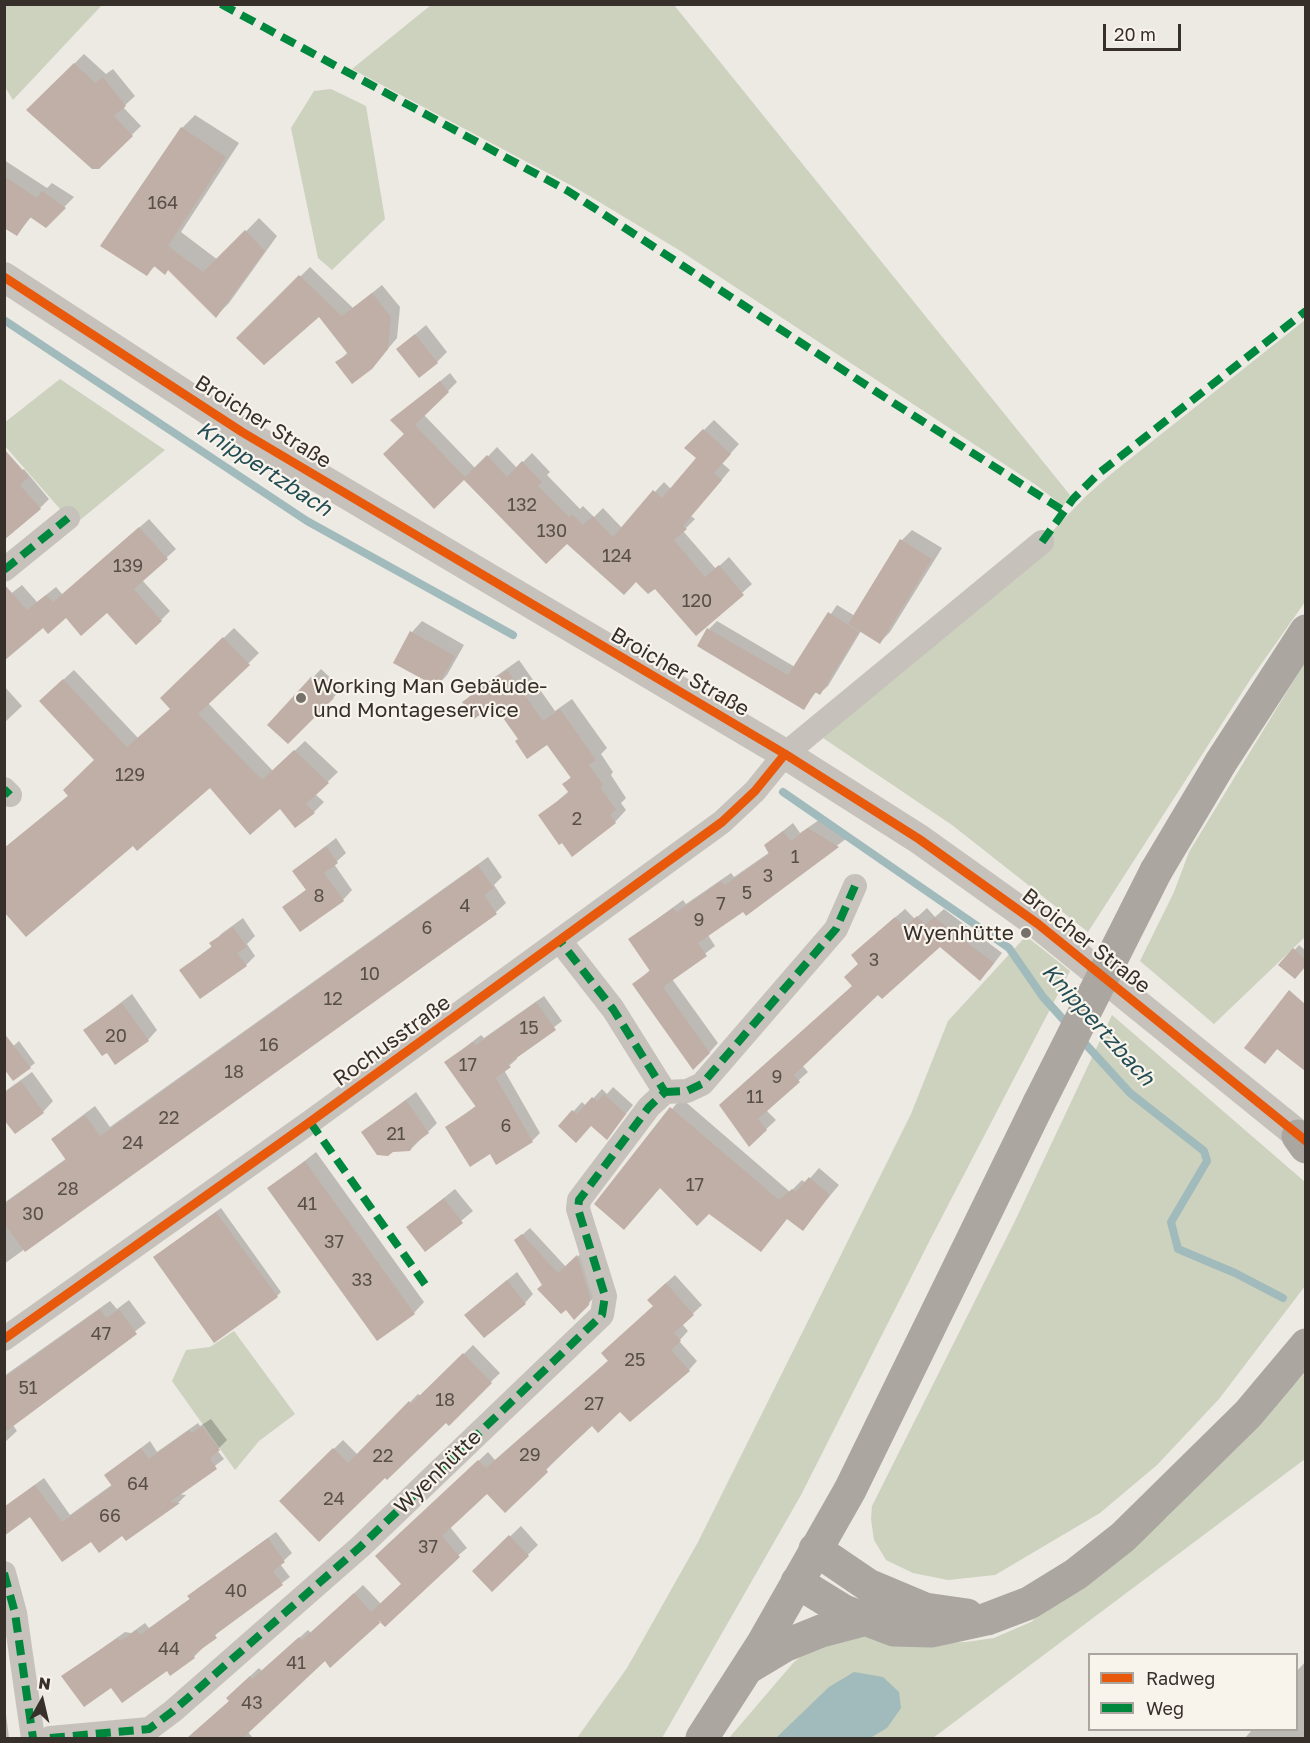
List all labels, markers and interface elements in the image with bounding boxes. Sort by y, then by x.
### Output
scale bar [1106,12,1184,50]
text: 20 m [1114,23,1156,45]
house number: 164 [148,192,178,214]
street label: Broicher Straße [190,370,336,474]
water label: Knippertzbach [192,416,336,522]
house number: 132 [507,494,537,516]
house number: 130 [537,520,567,542]
house number: 124 [602,545,632,567]
house number: 139 [113,555,143,577]
house number: 120 [682,590,712,612]
street label: Broicher Straße [606,622,754,722]
place label: Working Man Gebäude- und Montageservice [313,673,547,723]
marker: Working Man Gebäude- und Montageservice [294,691,308,705]
house number: 129 [115,764,145,786]
house number: 2 [572,808,582,830]
house number: 1 [791,846,799,868]
house number: 3 [763,865,773,887]
house number: 5 [742,882,752,904]
street label: Broicher Straße [1017,883,1155,999]
house number: 8 [314,885,324,907]
house number: 7 [716,893,726,915]
house number: 4 [460,895,470,917]
house number: 9 [694,909,704,931]
house number: 6 [422,917,432,939]
place label: Wyenhütte [903,920,1014,946]
marker: Wyenhütte [1019,926,1033,940]
house number: 3 [869,949,879,971]
water label: Knippertzbach [1036,958,1160,1092]
house number: 10 [360,963,380,985]
house number: 12 [323,988,343,1010]
street label: Rochusstraße [329,990,455,1092]
house number: 15 [519,1017,539,1039]
house number: 20 [105,1025,127,1047]
house number: 16 [259,1034,279,1056]
house number: 17 [459,1054,477,1076]
house number: 18 [224,1061,244,1083]
house number: 9 [772,1066,782,1088]
house number: 11 [746,1086,764,1108]
house number: 22 [159,1107,179,1129]
house number: 6 [501,1115,511,1137]
house number: 21 [386,1123,406,1145]
house number: 24 [122,1132,144,1154]
house number: 17 [686,1174,704,1196]
house number: 28 [57,1178,79,1200]
house number: 41 [297,1193,317,1215]
house number: 30 [22,1203,44,1225]
house number: 37 [324,1231,344,1253]
house number: 33 [351,1269,373,1291]
house number: 47 [91,1323,111,1345]
house number: 25 [625,1349,645,1371]
house number: 51 [18,1377,38,1399]
house number: 18 [435,1389,455,1411]
house number: 27 [584,1393,604,1415]
street label: Wyenhütte [389,1424,487,1520]
house number: 29 [519,1444,541,1466]
house number: 22 [373,1445,393,1467]
house number: 64 [127,1473,149,1495]
house number: 24 [323,1488,345,1510]
house number: 66 [99,1505,121,1527]
house number: 37 [418,1536,438,1558]
house number: 40 [225,1580,247,1602]
house number: 44 [158,1638,180,1660]
house number: 41 [286,1652,306,1674]
legend [1088,1653,1298,1731]
text: Radweg [1146,1667,1215,1689]
north arrow [12,1671,72,1731]
text: N [37,1672,52,1694]
house number: 43 [241,1692,263,1714]
text: Weg [1146,1697,1184,1719]

